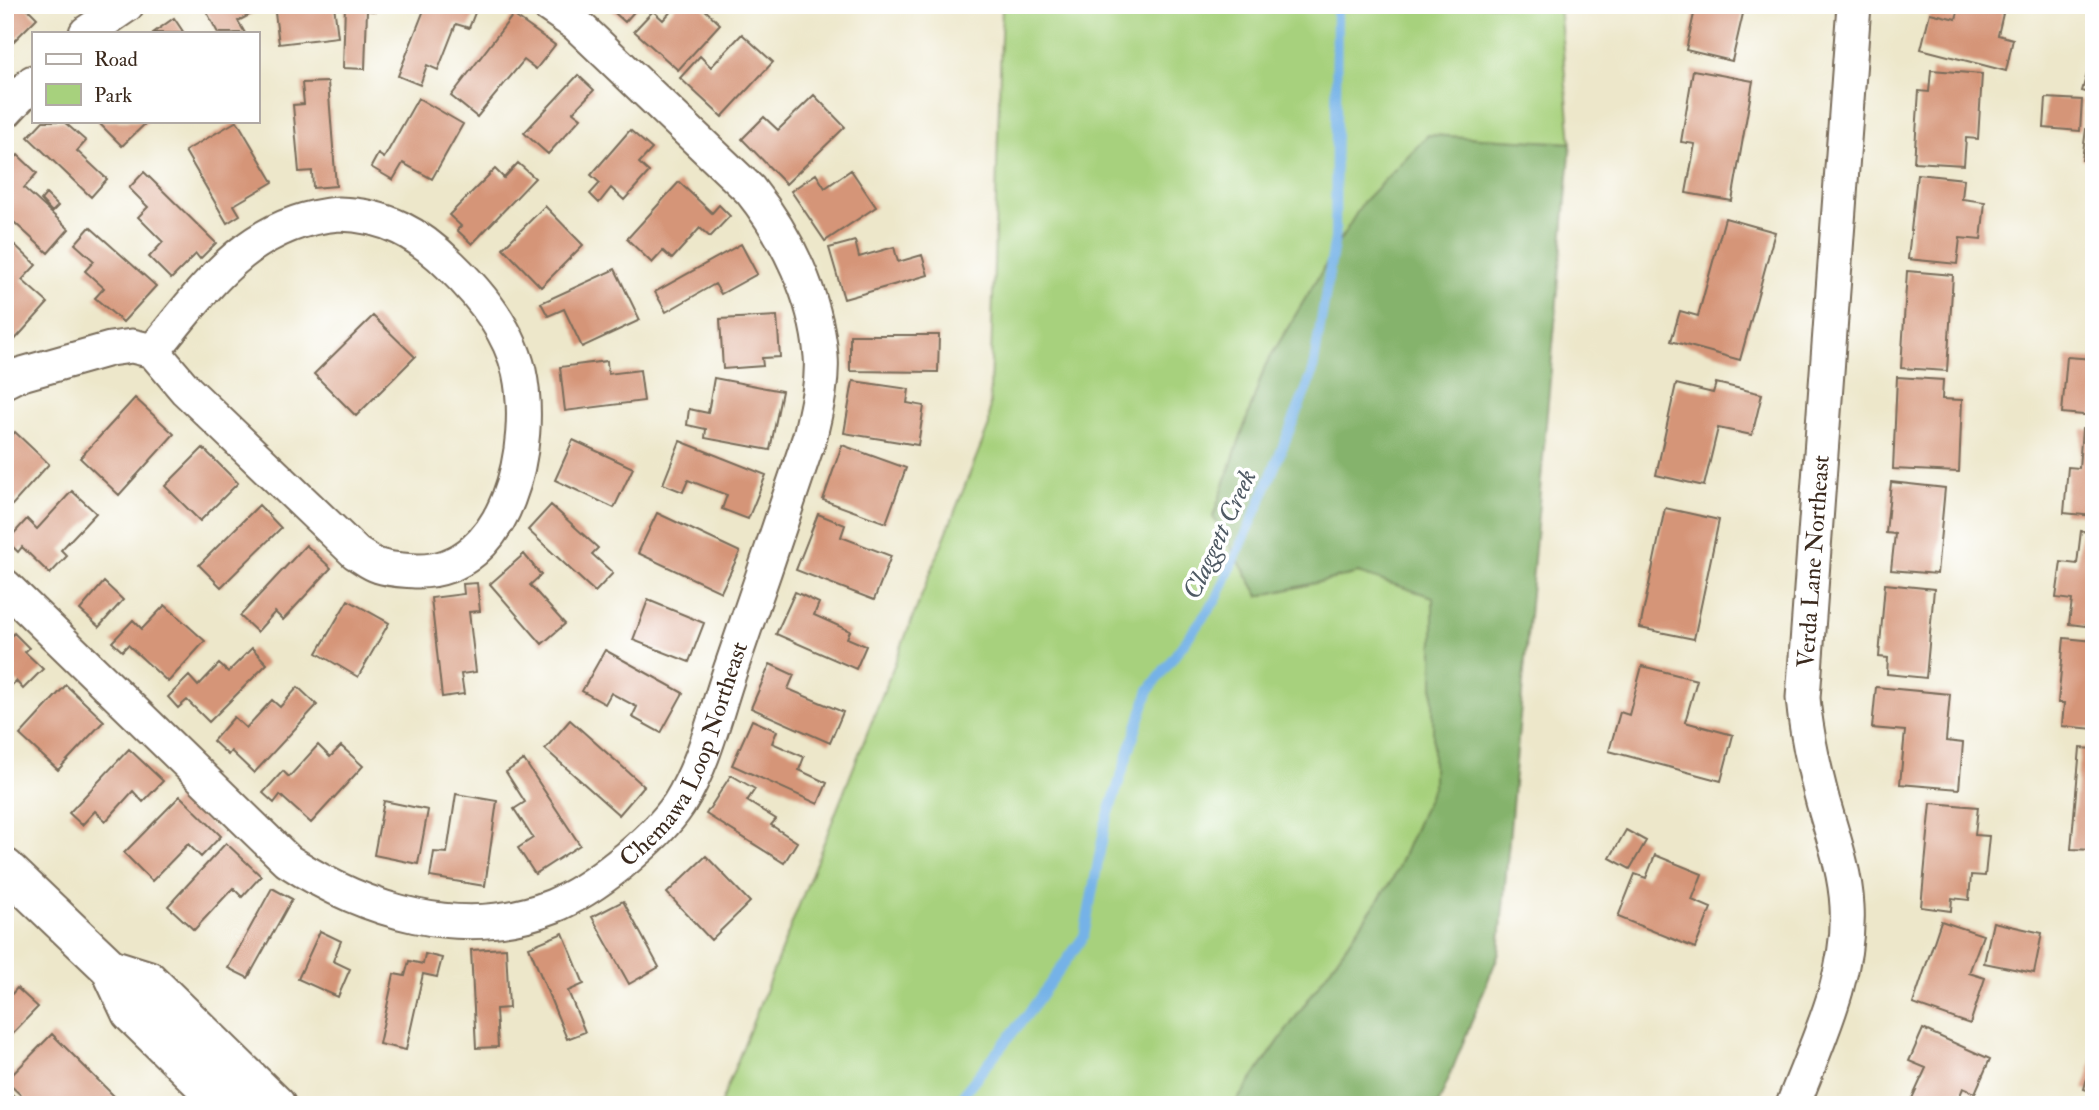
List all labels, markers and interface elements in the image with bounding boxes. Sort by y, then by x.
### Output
legend [32,32,259,122]
text: Road [94,46,139,73]
text: Park [94,82,132,109]
street label: Verda Lane Northeast [1790,454,1837,669]
water label: Claggett Creek [1176,464,1264,604]
street label: Chemawa Loop Northeast [613,637,755,874]

